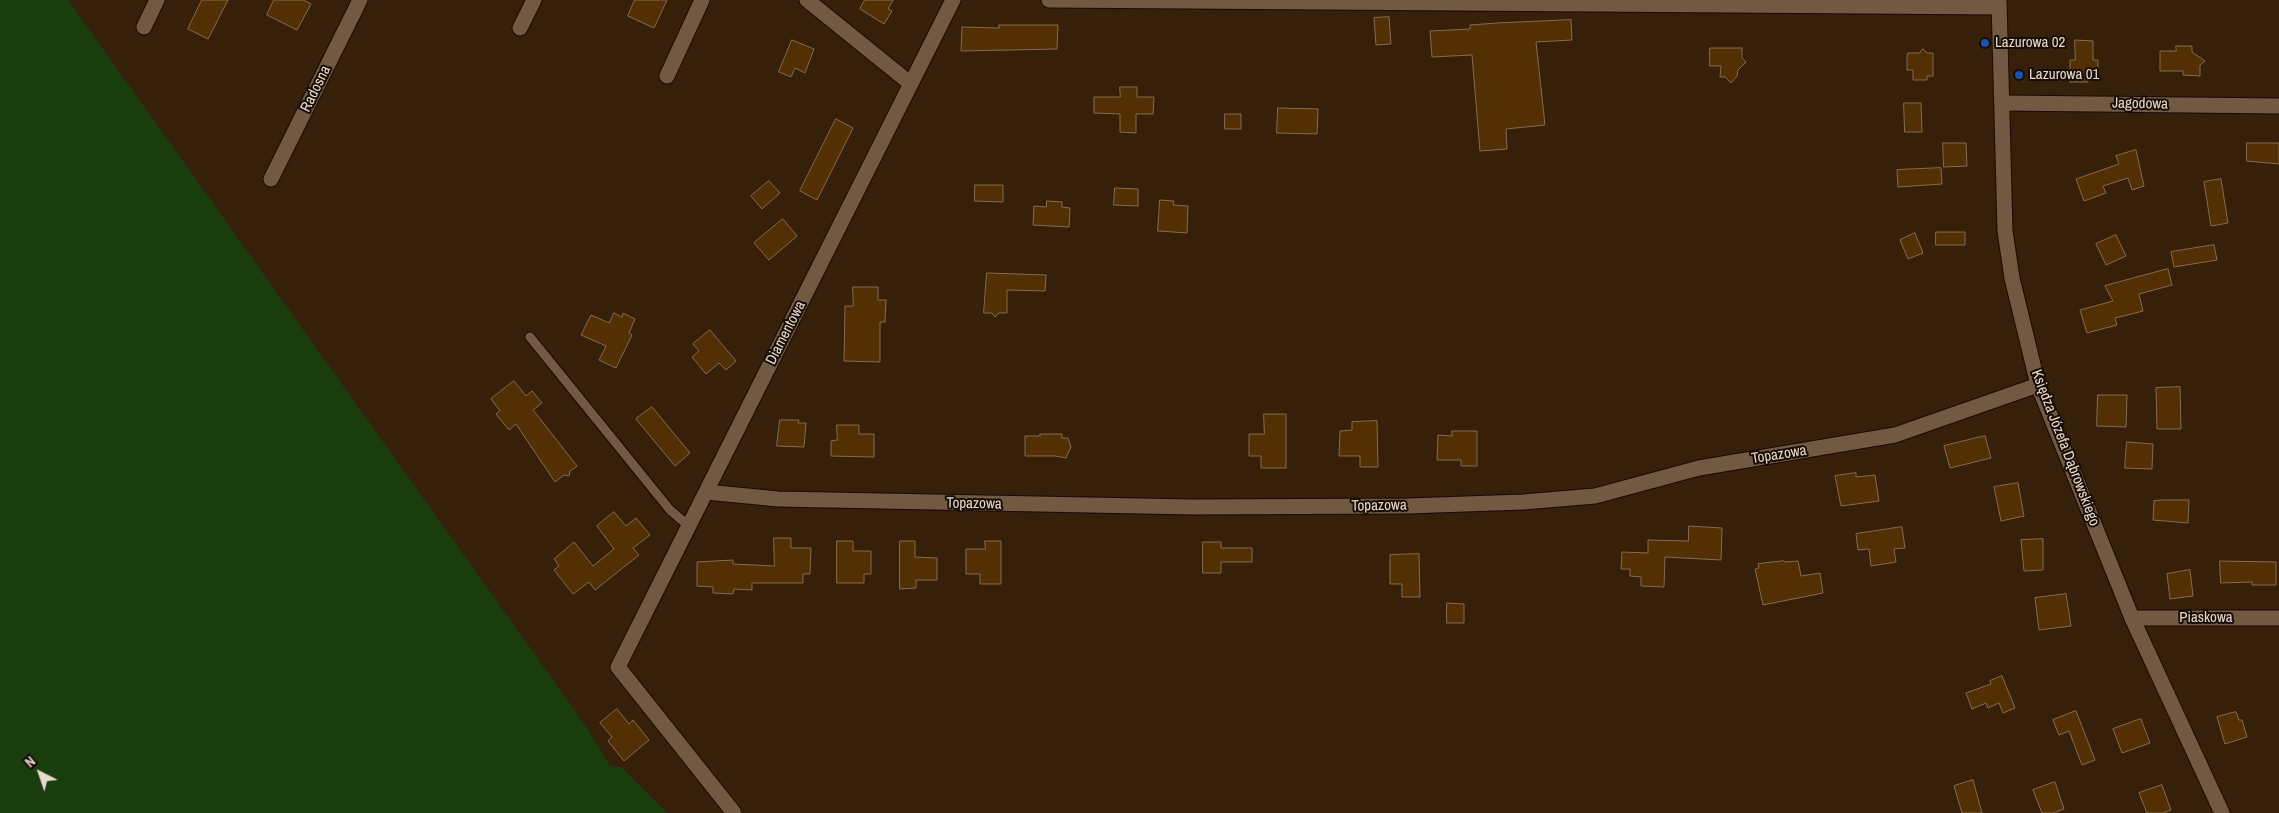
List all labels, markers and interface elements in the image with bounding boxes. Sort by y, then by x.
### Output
place label: Lazurowa 02 [1995,34,2065,52]
marker: Lazurowa 02 [1979,37,1991,49]
street label: Radosna [297,63,335,115]
place label: Lazurowa 01 [2029,66,2099,84]
marker: Lazurowa 01 [2013,69,2025,81]
street label: Jagodowa [2112,95,2168,113]
street label: Diamentowa [762,298,810,368]
street label: Księdza Józefa Dąbrowskiego [2027,367,2103,529]
street label: Topazowa [1750,442,1808,468]
street label: Topazowa [946,495,1002,513]
street label: Topazowa [1351,497,1407,515]
street label: Piaskowa [2179,609,2233,627]
north arrow [15,748,65,798]
text: N [21,752,39,771]

